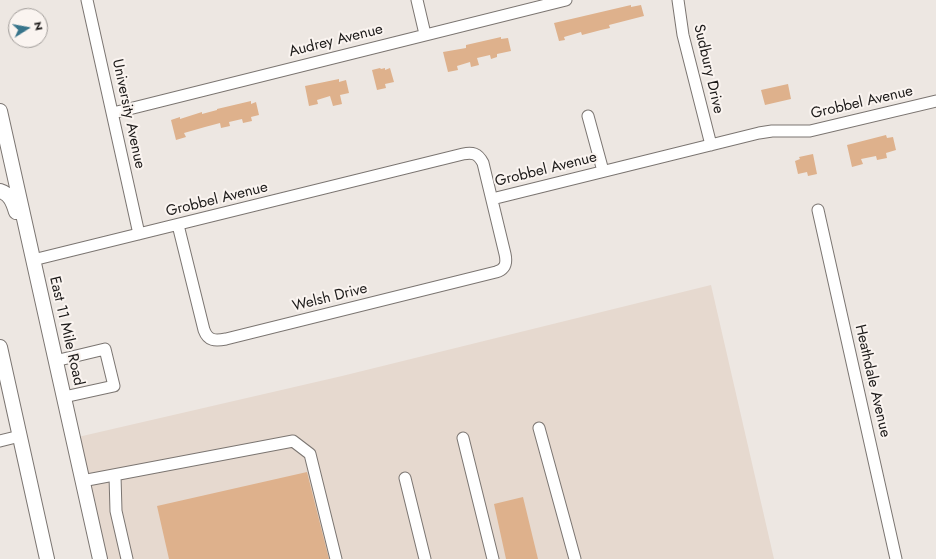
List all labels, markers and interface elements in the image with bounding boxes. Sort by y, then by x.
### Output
north arrow [8,8,48,48]
text: N [30,20,47,32]
street label: Audrey Avenue [287,21,385,61]
street label: Sudbury Drive [689,23,727,115]
street label: University Avenue [108,57,148,171]
street label: Grobbel Avenue [809,83,915,123]
street label: Grobbel Avenue [493,149,599,191]
street label: Grobbel Avenue [164,179,270,221]
street label: East 11 Mile Road [45,275,87,387]
street label: Welsh Drive [291,280,369,316]
street label: Heathdale Avenue [850,323,894,439]

